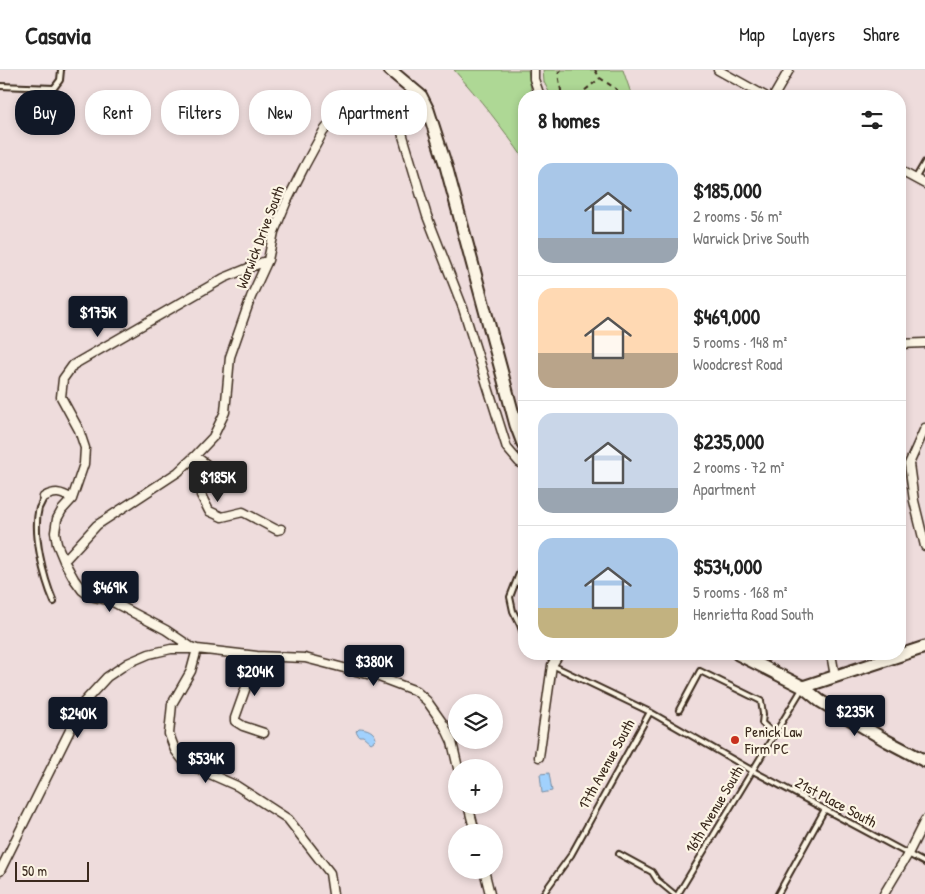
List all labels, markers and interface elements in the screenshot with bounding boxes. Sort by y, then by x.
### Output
text: Casavia [25,19,91,51]
text: Map [739,22,765,47]
text: Layers [793,22,835,47]
text: Share [863,22,900,47]
chip: Buy [15,90,75,135]
chip: Rent [85,90,151,135]
chip: Filters [161,90,239,135]
chip: New [249,90,311,135]
chip: Apartment [321,90,427,135]
text: 8 homes [538,106,600,135]
icon: filters [858,106,886,134]
text: $185,000 [693,176,762,205]
street label: Warwick Drive South [231,182,289,292]
icon: home [578,183,638,243]
text: 2 rooms · 56 m² [693,205,782,227]
text: Warwick Drive South [693,227,809,249]
pin: $175K [63,296,133,338]
text: $175K [80,301,116,323]
text: $469,000 [693,302,760,331]
icon: home [578,308,638,368]
text: 5 rooms · 148 m² [693,331,787,353]
text: Woodcrest Road [693,353,782,375]
text: $235,000 [693,427,764,456]
icon: home [578,433,638,493]
text: 2 rooms · 72 m² [693,456,784,478]
pin: $185K [183,460,253,503]
text: $185K [200,466,236,488]
text: Apartment [693,478,756,500]
text: $534,000 [693,552,762,581]
icon: home [578,558,638,618]
pin: $469K [75,570,145,613]
text: $469K [93,576,127,598]
text: 5 rooms · 168 m² [693,581,787,603]
text: Henrietta Road South [693,603,813,625]
pin: $380K [339,644,409,687]
text: $380K [355,650,393,672]
pin: $204K [220,654,290,697]
text: $204K [236,660,274,682]
map controls [448,694,503,879]
button: layers [448,694,503,749]
pin: $235K [820,694,890,737]
pin: $240K [43,696,113,739]
text: $235K [836,700,874,722]
text: $240K [59,702,97,724]
street label: 17th Avenue South [573,715,639,813]
place label: Penick Law Firm PC [744,721,802,759]
marker: Penick Law Firm PC [729,734,741,746]
pin: $534K [171,742,241,784]
text: $534K [188,747,224,769]
button: + [448,759,503,814]
street label: 16th Avenue South [680,761,748,857]
street label: 21st Place South [792,772,880,832]
button: − [448,824,503,879]
scale bar [15,859,89,882]
text: 50 m [22,861,47,880]

